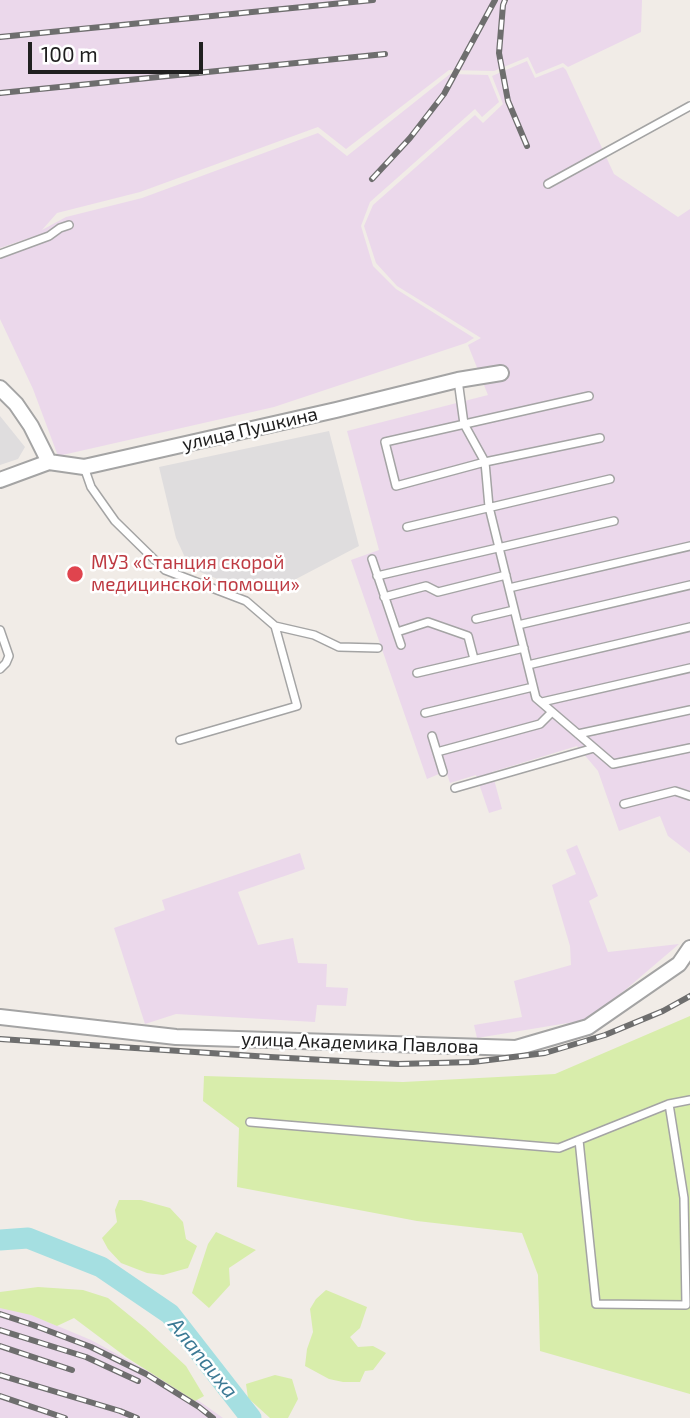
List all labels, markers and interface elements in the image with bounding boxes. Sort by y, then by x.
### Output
scale bar [32,28,206,72]
text: 100 m [41,41,98,66]
street label: улица Пушкина [180,402,320,456]
place label: МУЗ «Станция скорой медицинской помощи» [91,552,300,596]
marker: МУЗ «Станция скорой медицинской помощи» [65,564,85,584]
street label: улица Академика Павлова [241,1027,479,1059]
water label: Алапаиха [163,1313,243,1403]

